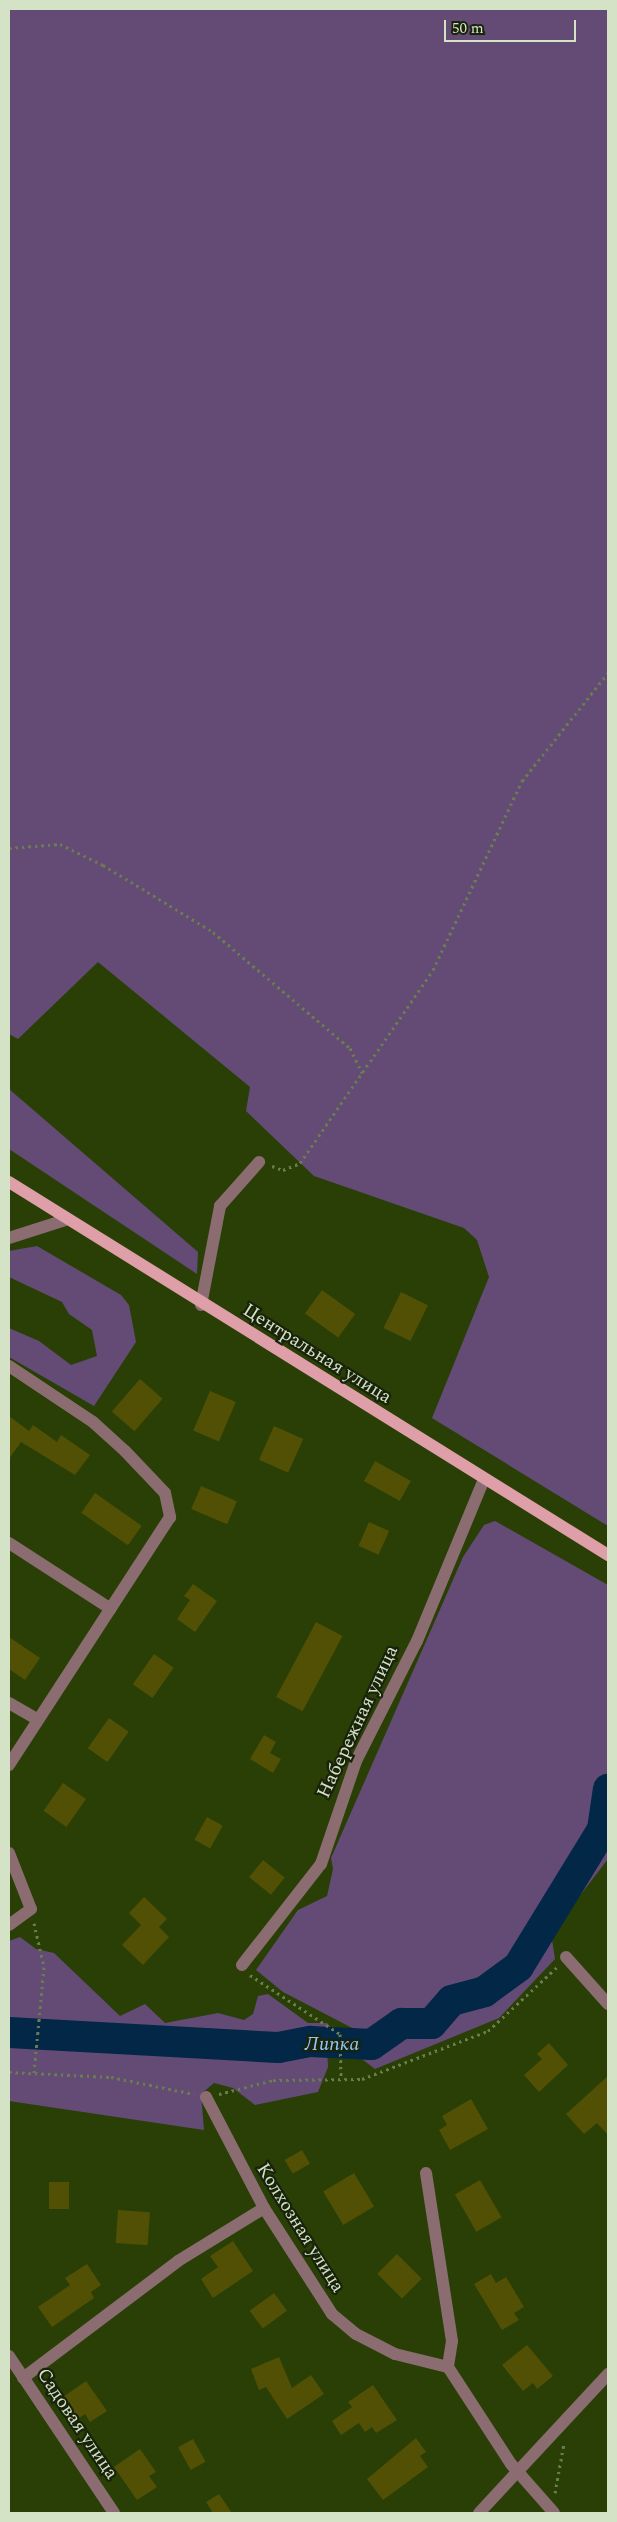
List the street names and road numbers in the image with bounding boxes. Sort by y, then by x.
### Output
street label: Центральная улица [238,1299,396,1409]
street label: Набережная улица [313,1642,403,1802]
street label: Колхозная улица [251,2159,349,2297]
street label: Садовая улица [31,2364,123,2484]

